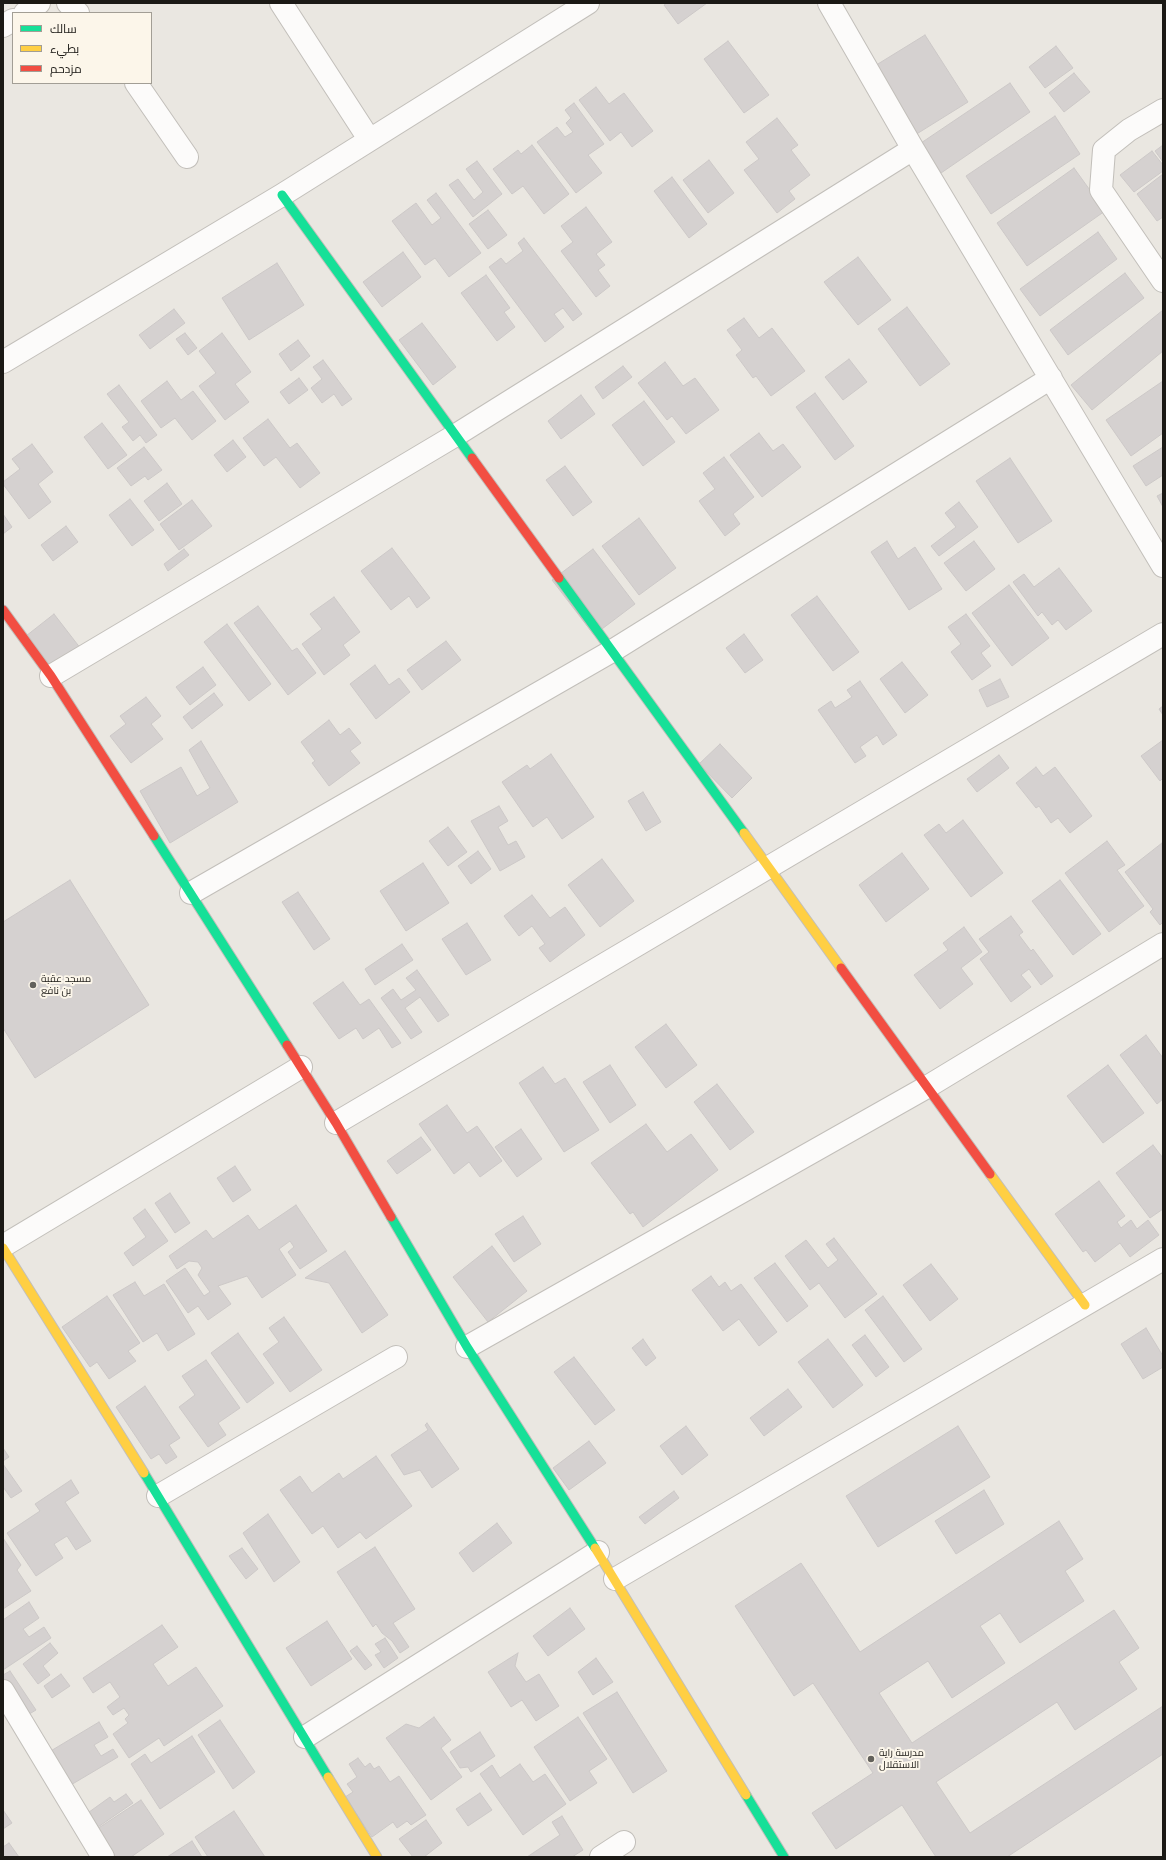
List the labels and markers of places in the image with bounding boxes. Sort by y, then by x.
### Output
place label: مسجد عقبة بن نافع [41,973,91,996]
marker: مسجد عقبة بن نافع [28,980,38,990]
place label: مدرسة راية الاستقلال [879,1747,924,1770]
marker: مدرسة راية الاستقلال [866,1754,876,1764]

